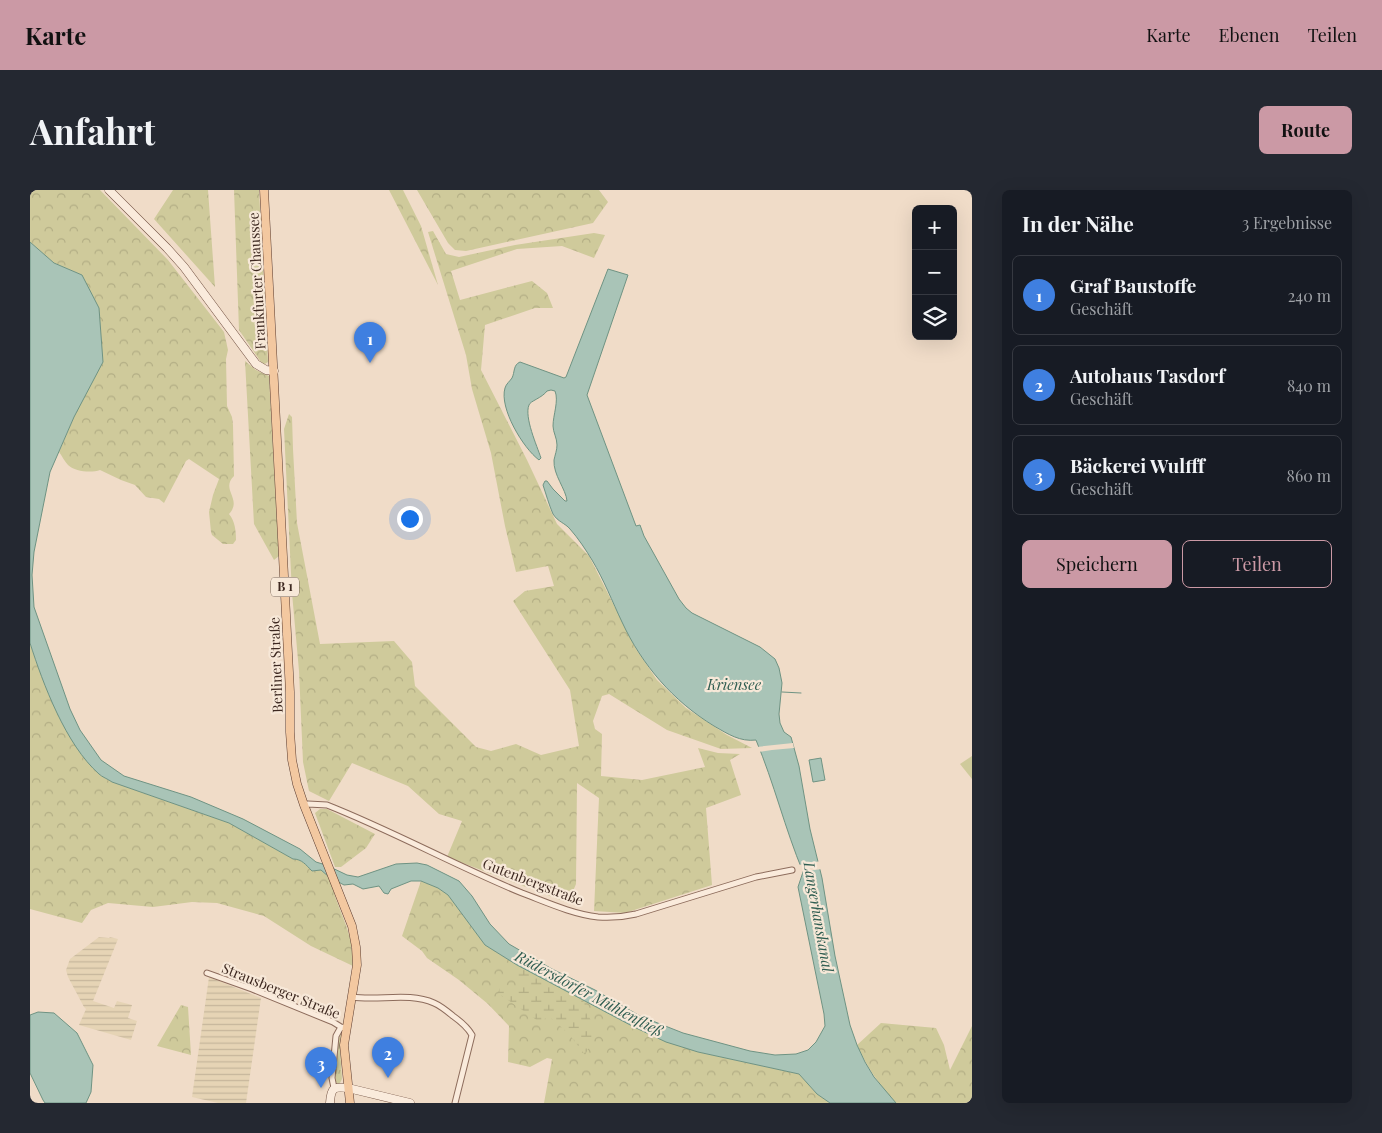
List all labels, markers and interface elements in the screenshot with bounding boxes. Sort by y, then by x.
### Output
text: Karte [25,19,86,51]
text: Karte [1146,23,1191,47]
text: Ebenen [1219,23,1279,47]
text: Teilen [1307,23,1357,47]
button: Route [1259,106,1352,154]
text: Anfahrt [30,107,155,154]
map controls [912,205,957,340]
button: + [912,205,957,250]
text: In der Nähe [1022,209,1134,237]
street label: Frankfurter Chaussee [243,212,270,350]
text: 3 Ergebnisse [1242,212,1332,233]
button: − [912,250,957,295]
text: Graf Baustoffe [1070,272,1196,298]
text: 1 [1036,285,1042,306]
text: 240 m [1288,285,1331,306]
button: layers [912,295,957,340]
text: Geschäft [1070,298,1133,319]
pin: 1 [354,322,386,363]
text: Autohaus Tasdorf [1070,362,1225,388]
text: 2 [1035,375,1043,396]
text: 840 m [1287,375,1331,396]
text: Geschäft [1070,388,1133,409]
text: Bäckerei Wulfff [1070,452,1205,478]
text: 3 [1035,465,1043,486]
text: 860 m [1287,465,1331,486]
text: Geschäft [1070,478,1133,499]
your location [397,506,423,532]
button: Speichern [1022,540,1172,588]
button: Teilen [1182,540,1332,588]
road number: B 1 [271,578,299,597]
street label: Berliner Straße [264,617,287,713]
water label: Kriensee [706,674,762,694]
street label: Gutenbergstraße [480,854,586,909]
water label: Langerhanskanal [799,859,839,974]
water label: Rüdersdorfer Mühlenfließ [511,945,667,1041]
street label: Strausberger Straße [219,958,343,1023]
pin: 2 [372,1037,404,1078]
pin: 3 [305,1047,337,1088]

